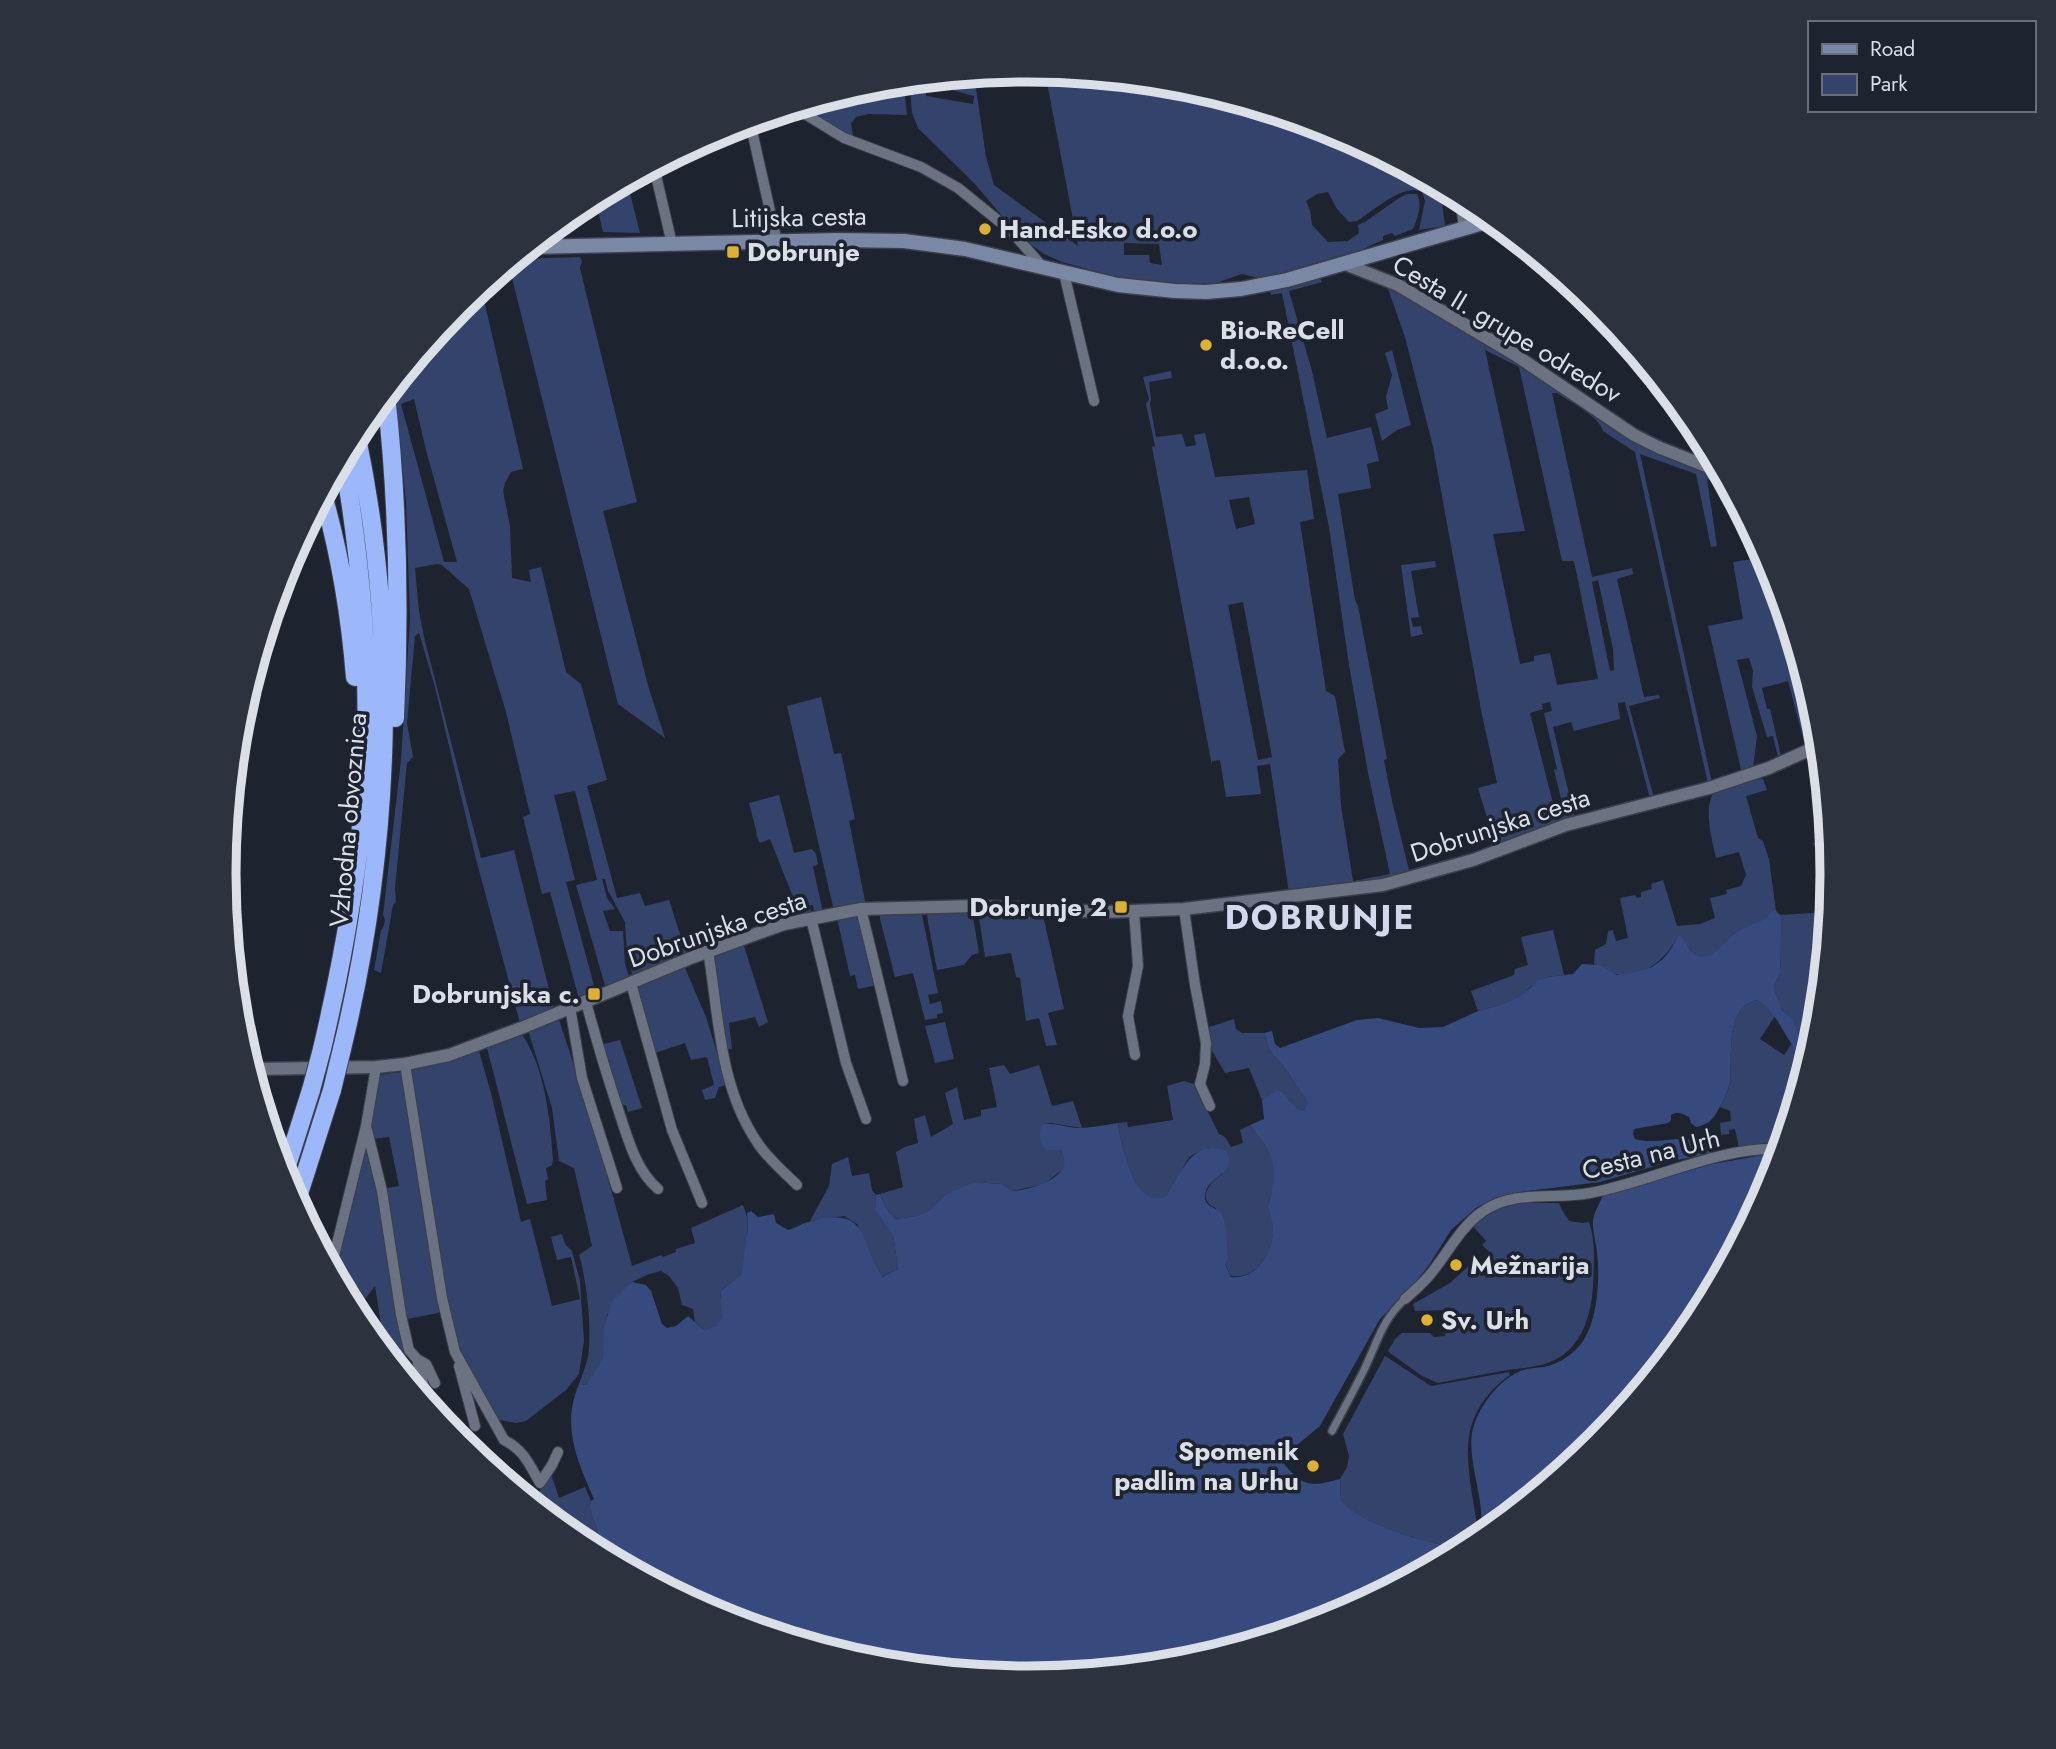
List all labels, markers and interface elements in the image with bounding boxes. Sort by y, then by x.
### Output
legend [1808,21,2035,112]
text: Road [1870,34,1915,64]
text: Park [1870,69,1908,99]
street label: Litijska cesta [731,197,867,237]
place label: Hand-Esko d.o.o [999,210,1198,248]
marker: Hand-Esko d.o.o [977,221,993,237]
place label: Dobrunje [747,233,860,271]
marker: Dobrunje [725,244,741,260]
street label: Cesta II. grupe odredov [1385,246,1629,413]
place label: Bio-ReCell d.o.o. [1220,311,1344,379]
marker: Bio-ReCell d.o.o. [1198,337,1214,353]
street label: Vzhodna obvoznica [320,711,376,929]
street label: Dobrunjska cesta [1405,778,1595,872]
street label: Dobrunjska cesta [623,881,811,977]
place label: Dobrunje 2 [969,888,1107,926]
district label: DOBRUNJE [1225,894,1415,941]
marker: Dobrunje 2 [1113,899,1129,915]
place label: Dobrunjska c. [412,975,580,1013]
marker: Dobrunjska c. [586,986,602,1002]
street label: Cesta na Urh [1578,1119,1724,1189]
place label: Mežnarija [1470,1246,1589,1284]
marker: Mežnarija [1448,1257,1464,1273]
place label: Sv. Urh [1441,1301,1529,1339]
marker: Sv. Urh [1419,1312,1435,1328]
place label: Spomenik padlim na Urhu [1114,1432,1299,1500]
marker: Spomenik padlim na Urhu [1305,1458,1321,1474]

